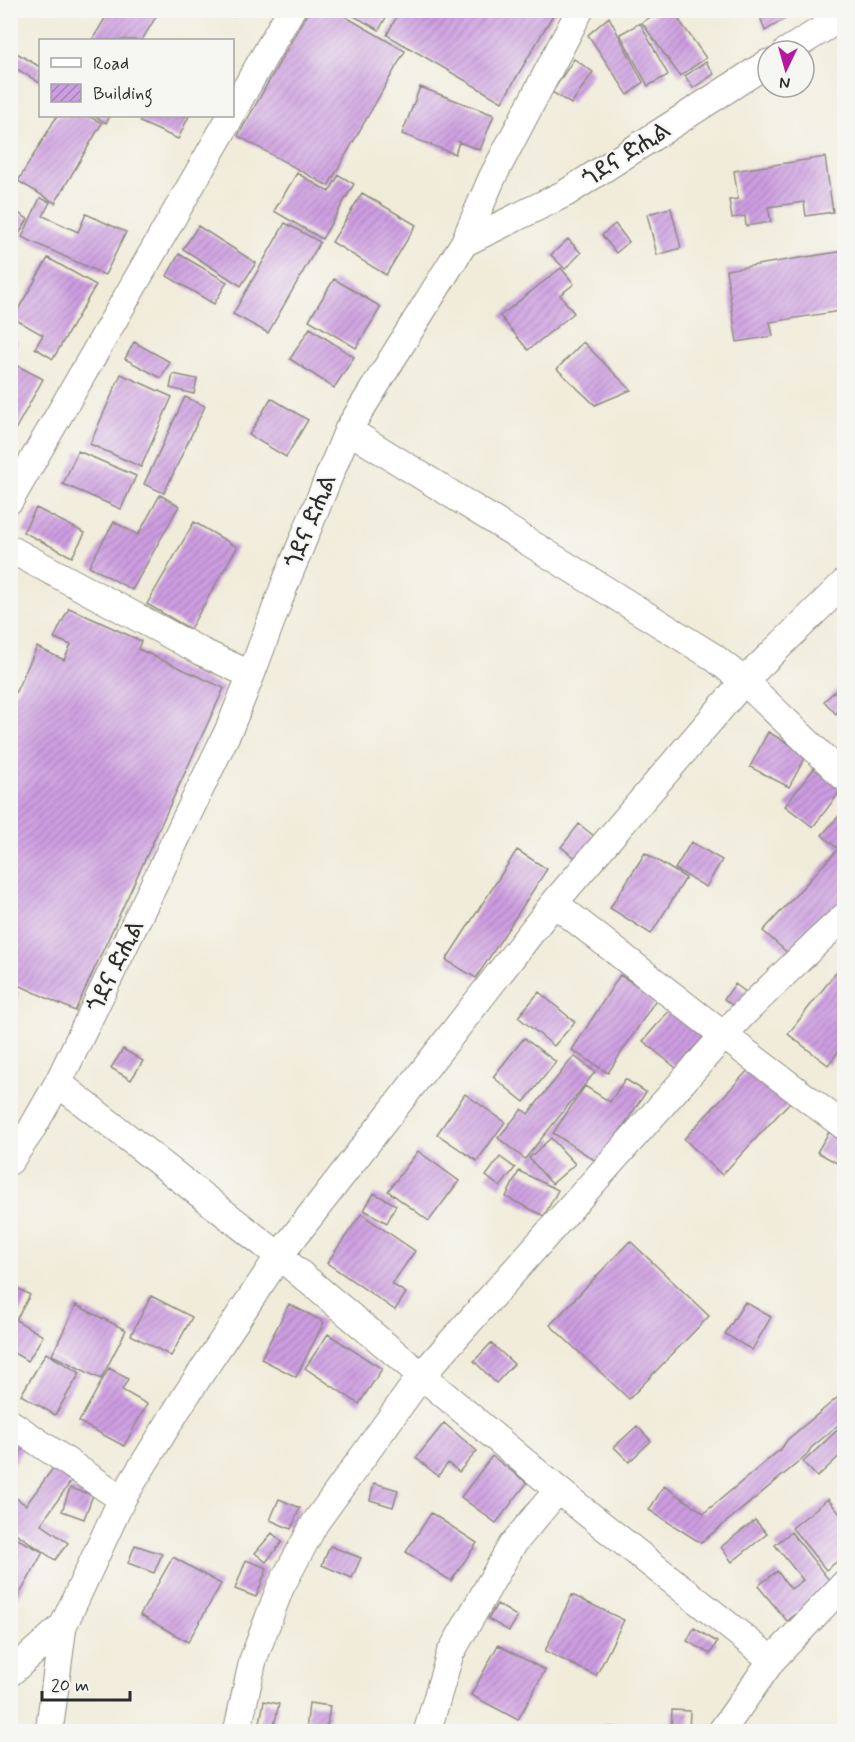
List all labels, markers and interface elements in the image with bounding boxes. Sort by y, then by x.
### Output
legend [39,39,234,117]
north arrow [756,39,816,99]
text: Road [93,52,129,76]
text: N [779,72,791,93]
text: Building [93,82,153,108]
street label: ጎደና ድሒል [577,115,677,195]
street label: ጎደና ድሒል [278,470,344,573]
street label: ጎደና ድሒል [81,915,152,1018]
scale bar [42,1664,130,1702]
text: 20 m [51,1674,89,1698]

